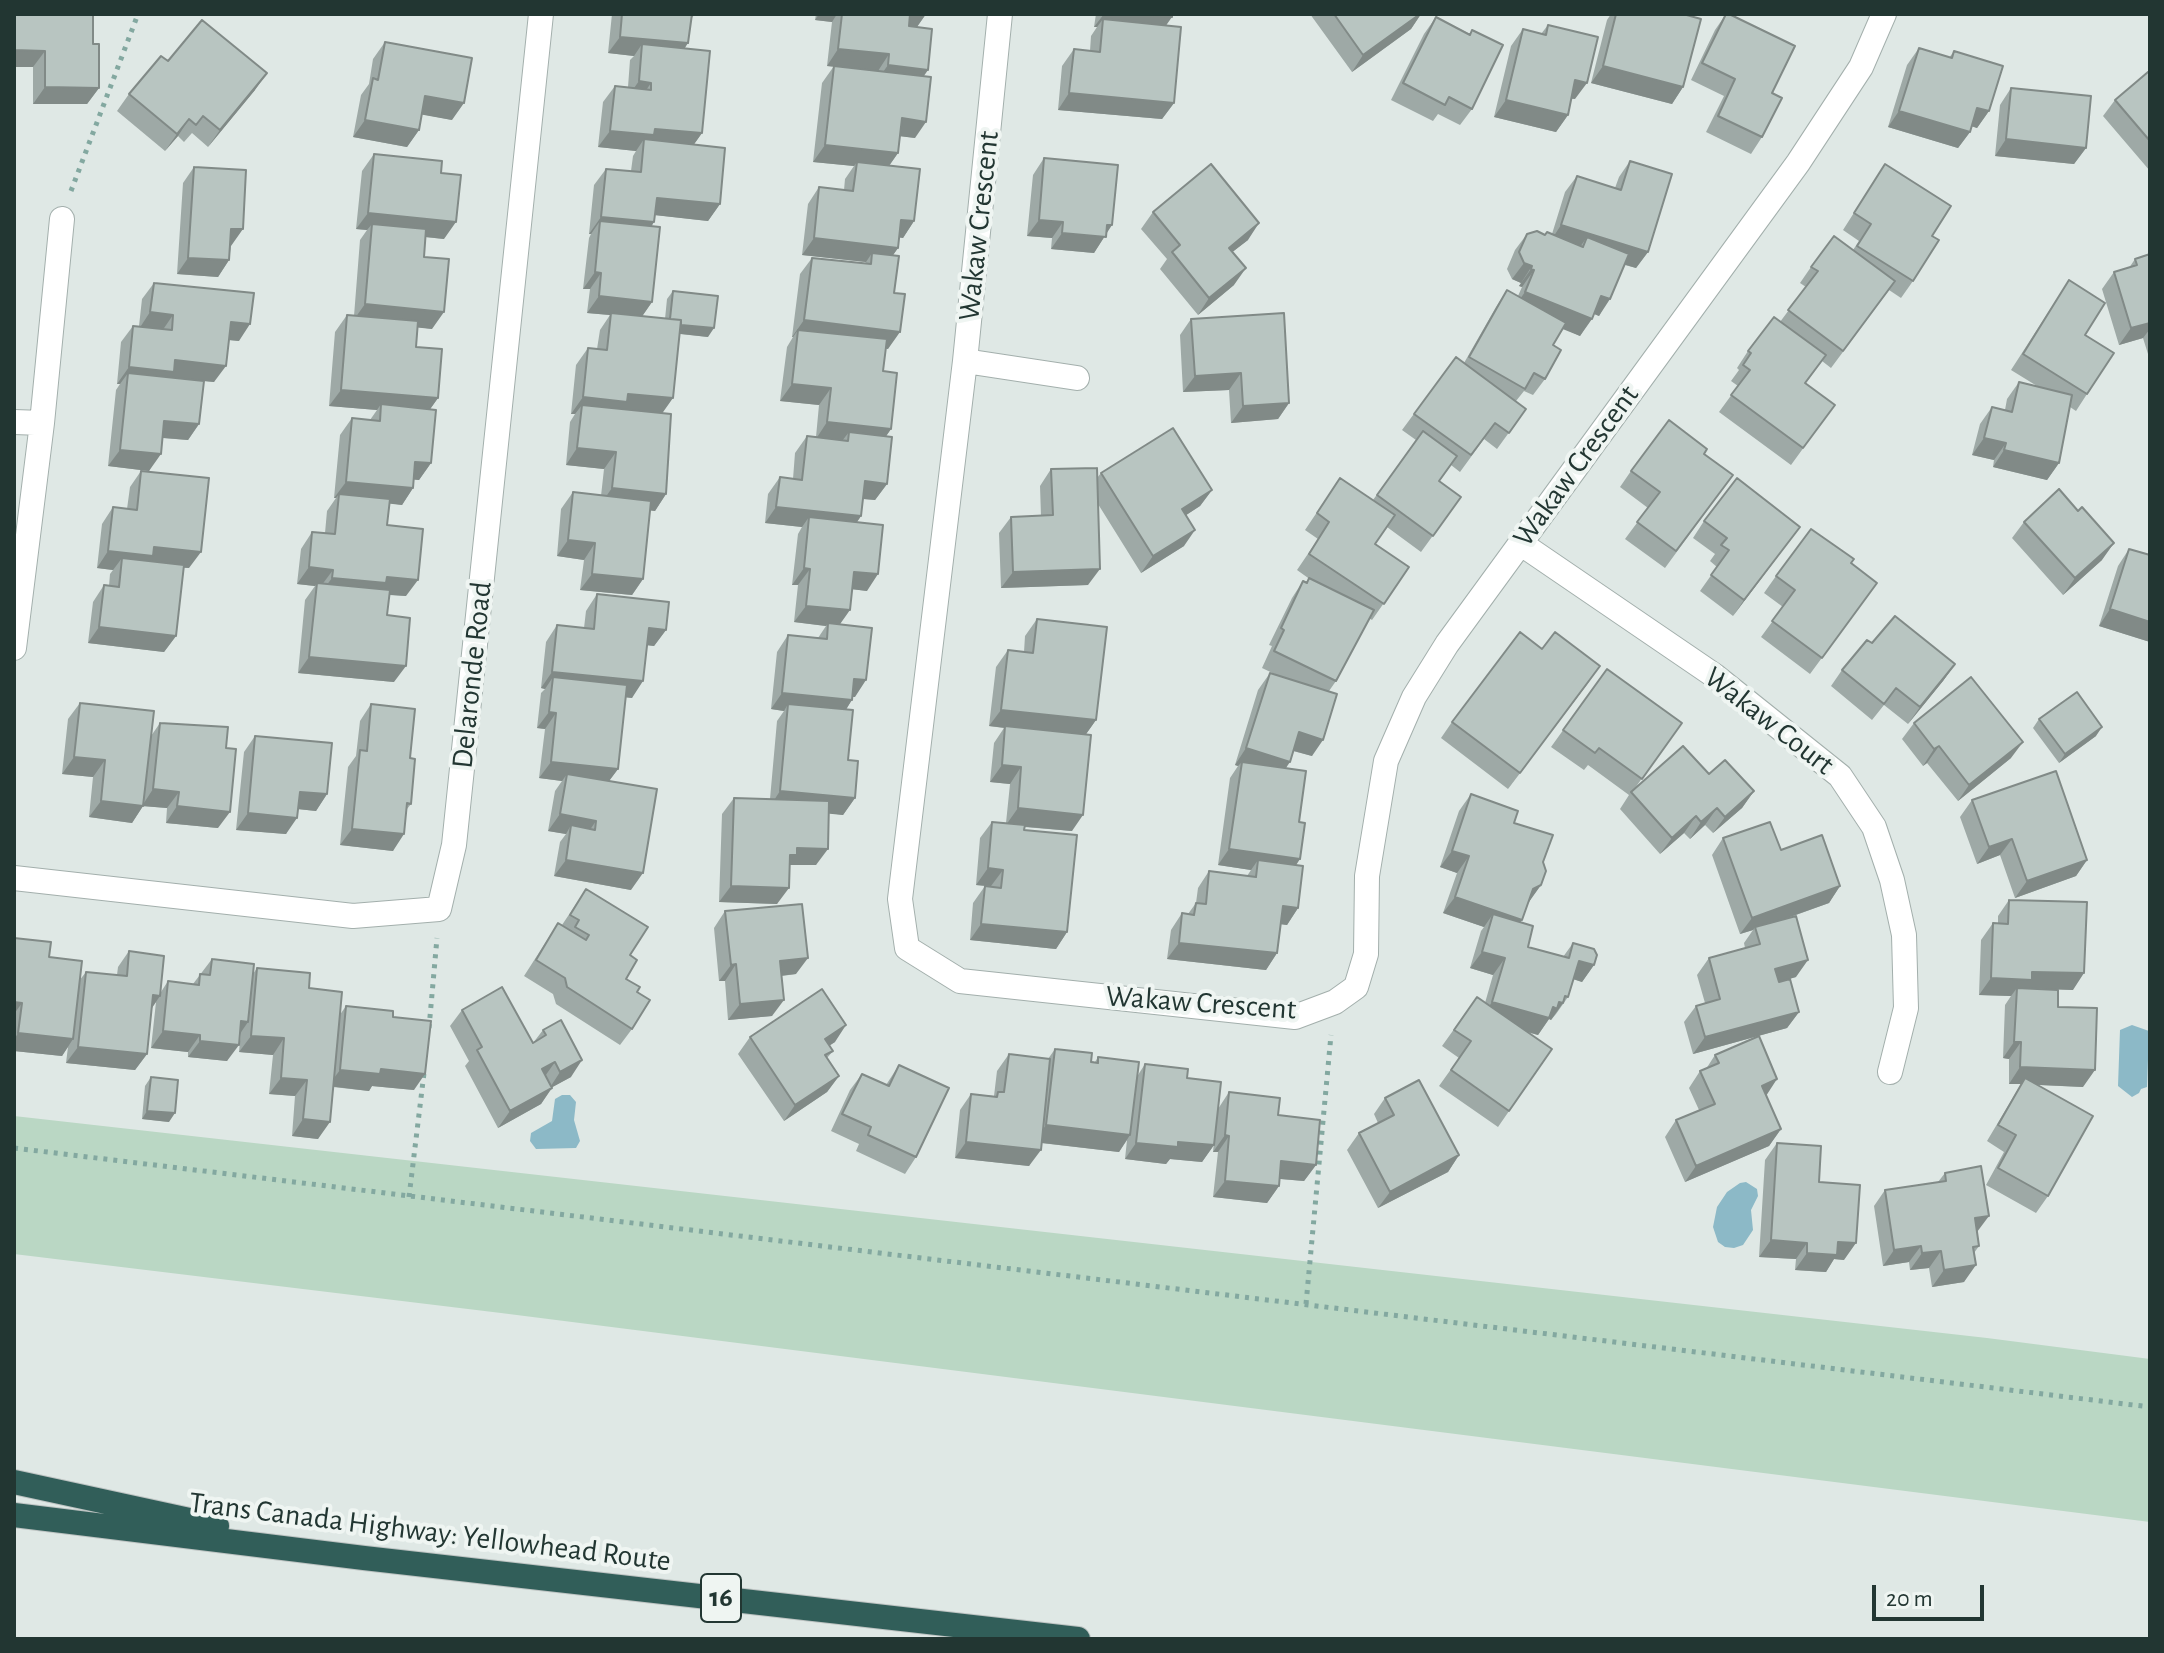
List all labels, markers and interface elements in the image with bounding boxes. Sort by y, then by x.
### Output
street label: Wakaw Crescent [951,129,1007,323]
street label: Wakaw Crescent [1505,378,1647,554]
street label: Delaronde Road [444,580,500,770]
street label: Wakaw Court [1697,659,1841,783]
street label: Wakaw Crescent [1105,978,1297,1028]
street label: Trans Canada Highway: Yellowhead Route [187,1485,673,1579]
scale bar [1876,1569,1988,1619]
road number: 16 [701,1574,741,1622]
text: 20 m [1886,1587,1933,1611]

